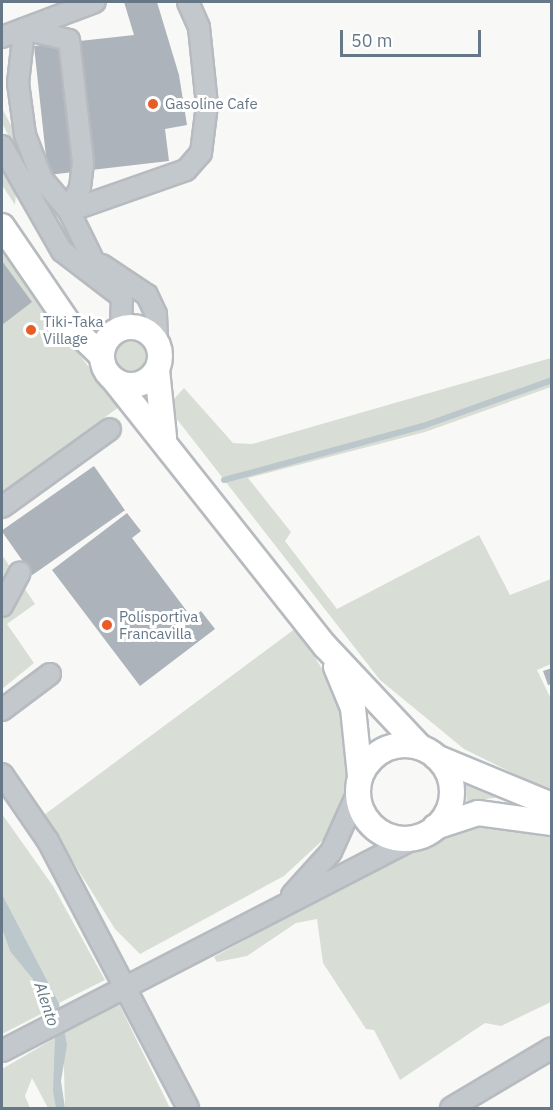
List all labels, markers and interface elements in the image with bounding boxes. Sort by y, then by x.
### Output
scale bar [343,18,484,56]
text: 50 m [351,29,393,52]
place label: Gasoline Cafe [165,95,258,113]
marker: Gasoline Cafe [146,97,160,111]
place label: Tiki-Taka Village [43,312,104,347]
marker: Tiki-Taka Village [24,323,38,337]
place label: Polisportiva Francavilla [119,607,198,642]
marker: Polisportiva Francavilla [100,618,114,632]
water label: Alento [31,979,63,1029]

